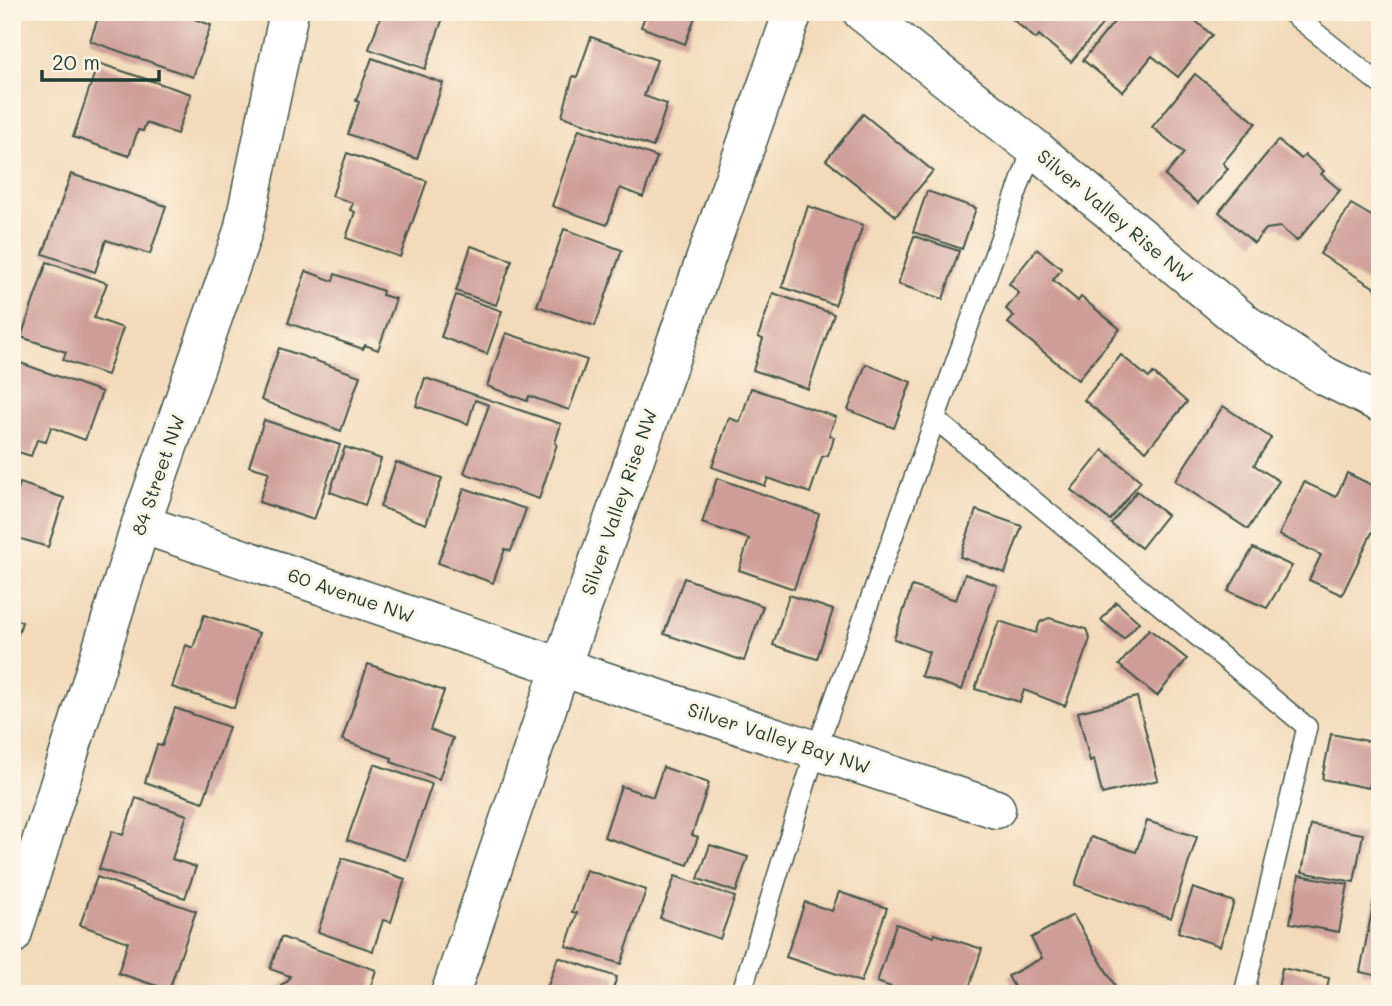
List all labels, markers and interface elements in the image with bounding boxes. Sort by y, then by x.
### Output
scale bar [42,38,159,82]
text: 20 m [52,48,100,75]
street label: Silver Valley Rise NW [1032,143,1198,288]
street label: Silver Valley Rise NW [575,405,662,598]
street label: 84 Street NW [125,411,190,538]
street label: 60 Avenue NW [285,561,418,628]
street label: Silver Valley Bay NW [685,696,874,779]

